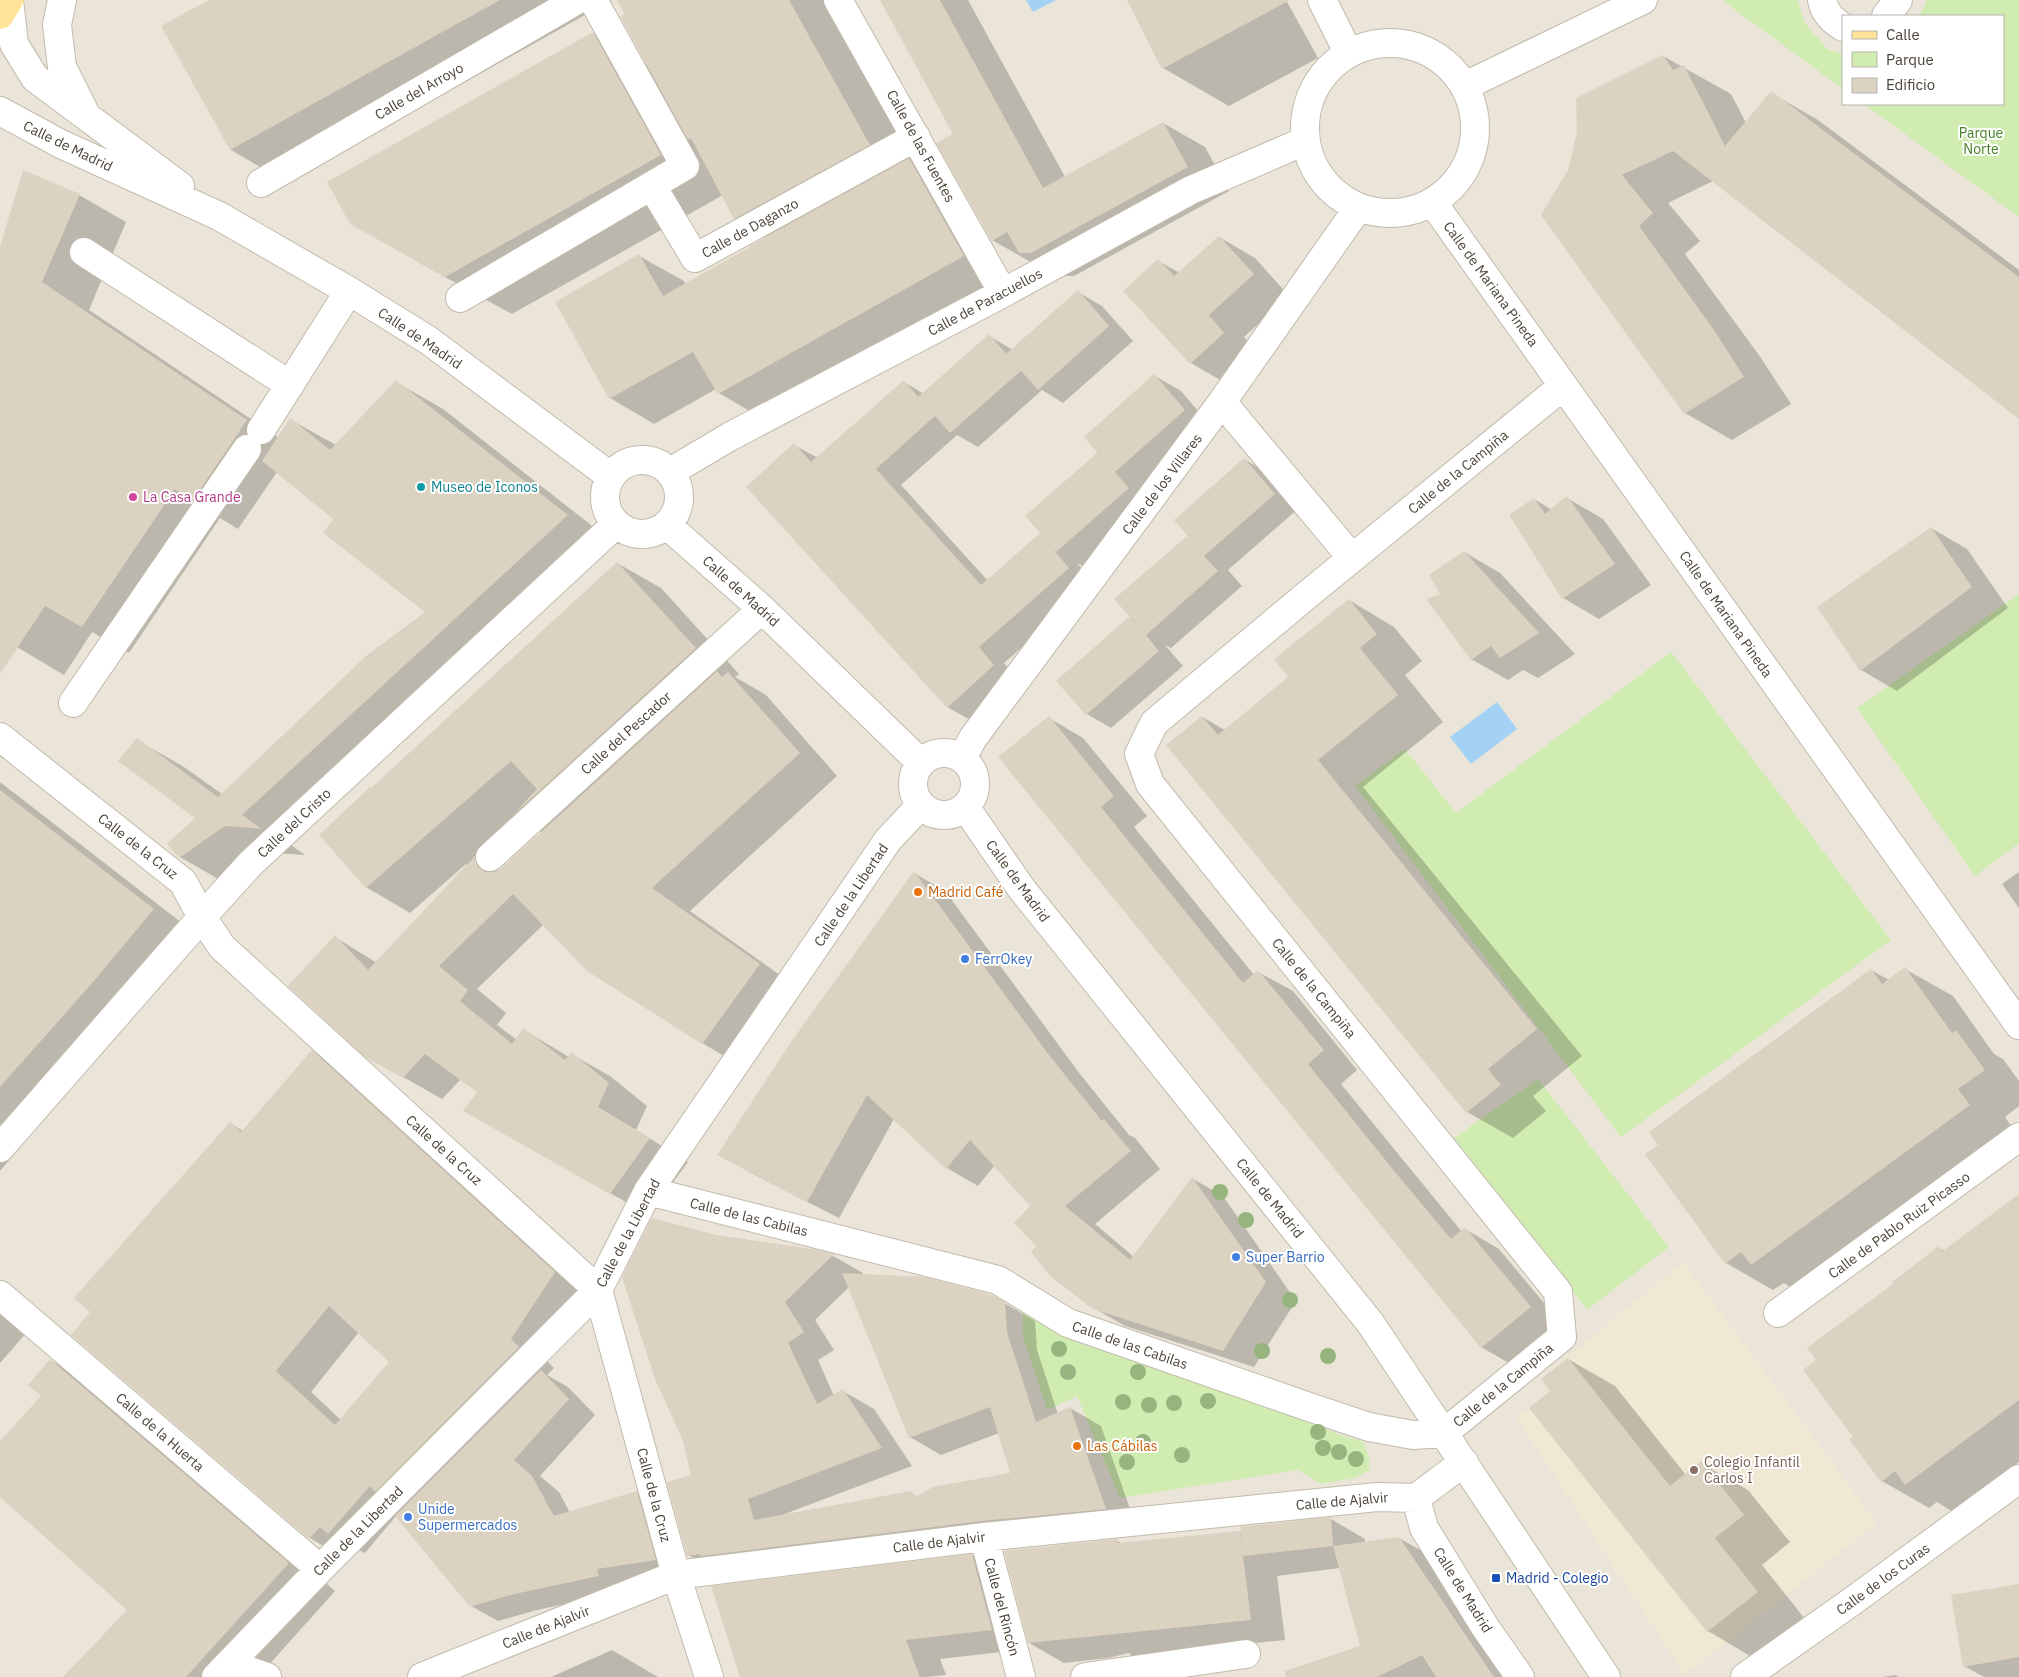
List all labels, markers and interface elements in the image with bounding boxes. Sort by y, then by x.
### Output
legend [1842,15,2004,105]
text: Calle [1886,25,1920,44]
text: Parque [1886,50,1934,69]
street label: Calle del Arroyo [371,58,467,124]
text: Edificio [1886,75,1935,94]
street label: Calle de las Fuentes [883,87,959,205]
street label: Calle de Madrid [20,117,116,175]
park label: Parque Norte [1959,124,2004,158]
street label: Calle de Daganzo [699,194,802,262]
street label: Calle de Mariana Pineda [1439,218,1543,351]
street label: Calle de Paracuellos [925,264,1045,340]
street label: Calle de Madrid [375,303,465,373]
street label: Calle de la Campiña [1404,426,1512,518]
street label: Calle de los Villares [1118,430,1206,538]
place label: Museo de Iconos [431,478,538,496]
marker: Museo de Iconos [415,481,427,493]
place label: La Casa Grande [143,488,241,506]
marker: La Casa Grande [127,491,139,503]
street label: Calle de Mariana Pineda [1675,547,1777,681]
street label: Calle de Madrid [699,552,783,630]
street label: Calle del Pescador [577,688,675,778]
street label: Calle del Cristo [253,784,335,862]
street label: Calle de la Cruz [94,809,182,883]
street label: Calle de Madrid [982,836,1054,926]
street label: Calle de la Libertad [810,840,892,950]
place label: Madrid Café [928,883,1004,901]
marker: Madrid Café [912,886,924,898]
street label: Calle de la Campiña [1268,934,1360,1042]
place label: FerrOkey [975,950,1032,968]
marker: FerrOkey [959,953,971,965]
street label: Calle de la Cruz [402,1111,486,1189]
street label: Calle de Madrid [1232,1154,1308,1242]
street label: Calle de Pablo Ruiz Picasso [1825,1167,1974,1282]
street label: Calle de la Libertad [592,1176,664,1290]
street label: Calle de las Cabilas [688,1194,810,1240]
place label: Super Barrio [1246,1248,1325,1266]
marker: Super Barrio [1230,1251,1242,1263]
street label: Calle de las Cabilas [1070,1317,1190,1373]
street label: Calle de la Campiña [1449,1339,1557,1431]
street label: Calle de la Huerta [112,1389,208,1476]
place label: Las Cábilas [1087,1437,1158,1455]
marker: Las Cábilas [1071,1440,1083,1452]
street label: Calle de la Cruz [633,1446,675,1545]
place label: Colegio Infantil Carlos I [1704,1453,1800,1487]
marker: Colegio Infantil Carlos I [1688,1464,1700,1476]
street label: Calle de la Libertad [309,1482,407,1580]
street label: Calle de Ajalvir [1295,1488,1389,1514]
place label: Unide Supermercados [418,1500,517,1534]
marker: Unide Supermercados [402,1511,414,1523]
street label: Calle de Ajalvir [892,1527,986,1557]
street label: Calle de los Curas [1833,1539,1934,1619]
street label: Calle de Madrid [1430,1544,1496,1636]
street label: Calle del Rincón [980,1556,1024,1658]
place label: Madrid - Colegio [1506,1569,1609,1587]
marker: Madrid - Colegio [1490,1572,1502,1584]
street label: Calle de Ajalvir [500,1601,592,1653]

